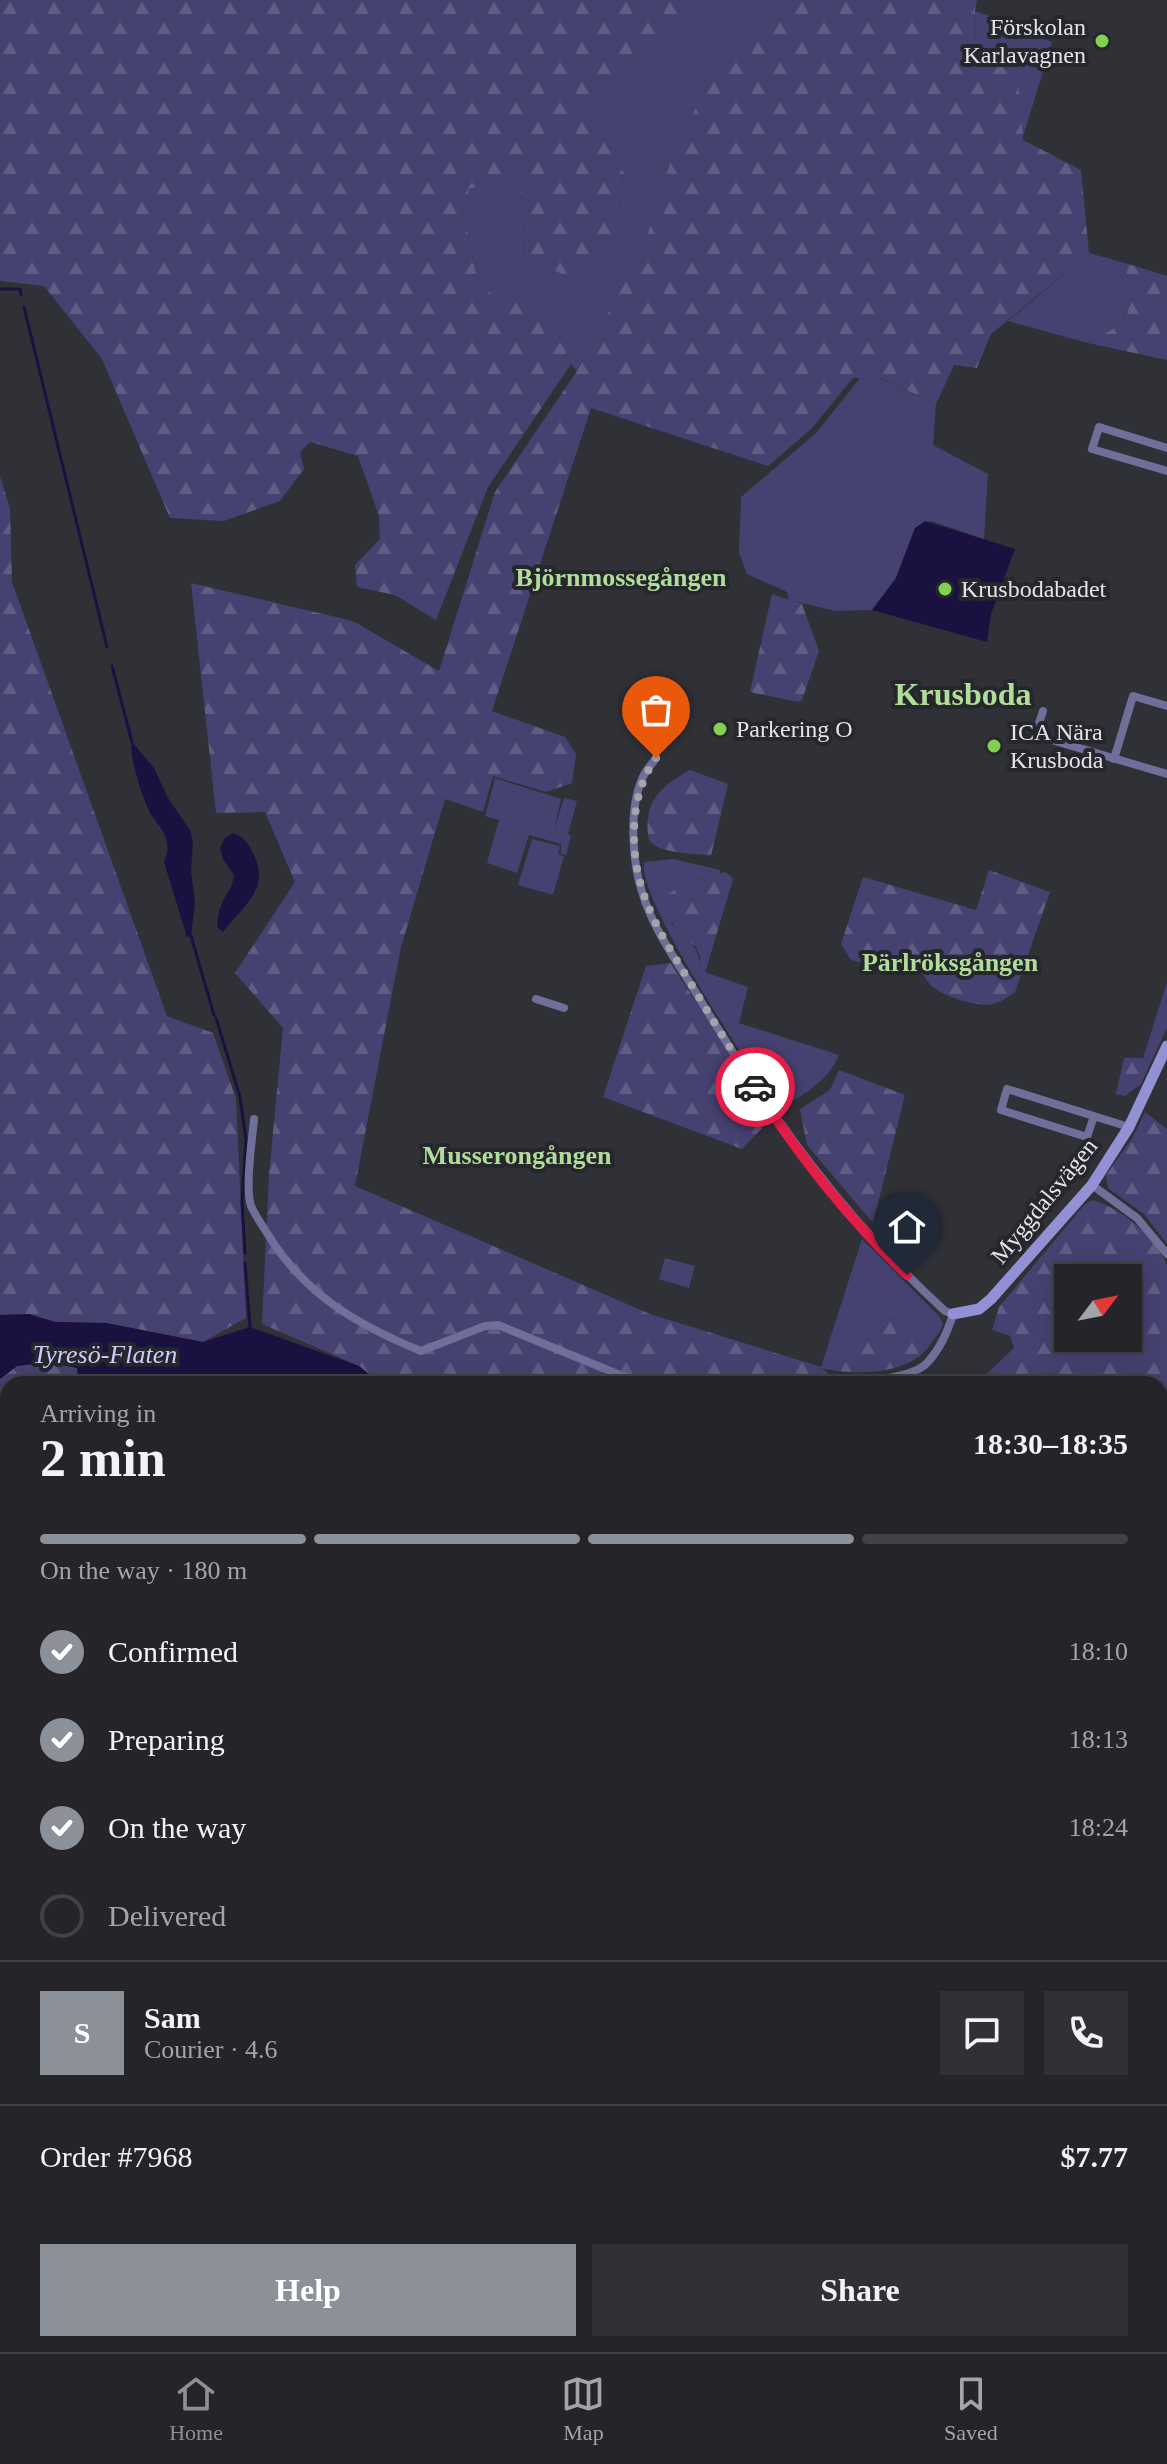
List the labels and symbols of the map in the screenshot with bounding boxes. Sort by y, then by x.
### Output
place label: Förskolan Karlavagnen [963,14,1086,68]
marker: Förskolan Karlavagnen [1093,32,1111,50]
district label: Björnmossegången [516,563,727,592]
place label: Krusbodabadet [961,576,1107,602]
marker: Krusbodabadet [936,580,954,598]
pin [622,676,690,758]
district label: Krusboda [895,676,1031,712]
place label: Parkering O [736,716,853,742]
place label: ICA Nära Krusboda [1010,719,1104,773]
marker: Parkering O [711,720,729,738]
marker: ICA Nära Krusboda [985,737,1003,755]
district label: Pärlröksgången [862,948,1039,977]
courier [715,1047,795,1127]
street label: Myggdalsvägen [986,1133,1102,1269]
district label: Musserongången [423,1141,612,1170]
pin [873,1193,941,1275]
north arrow [1054,1264,1142,1352]
water label: Tyresö-Flaten [33,1340,177,1369]

